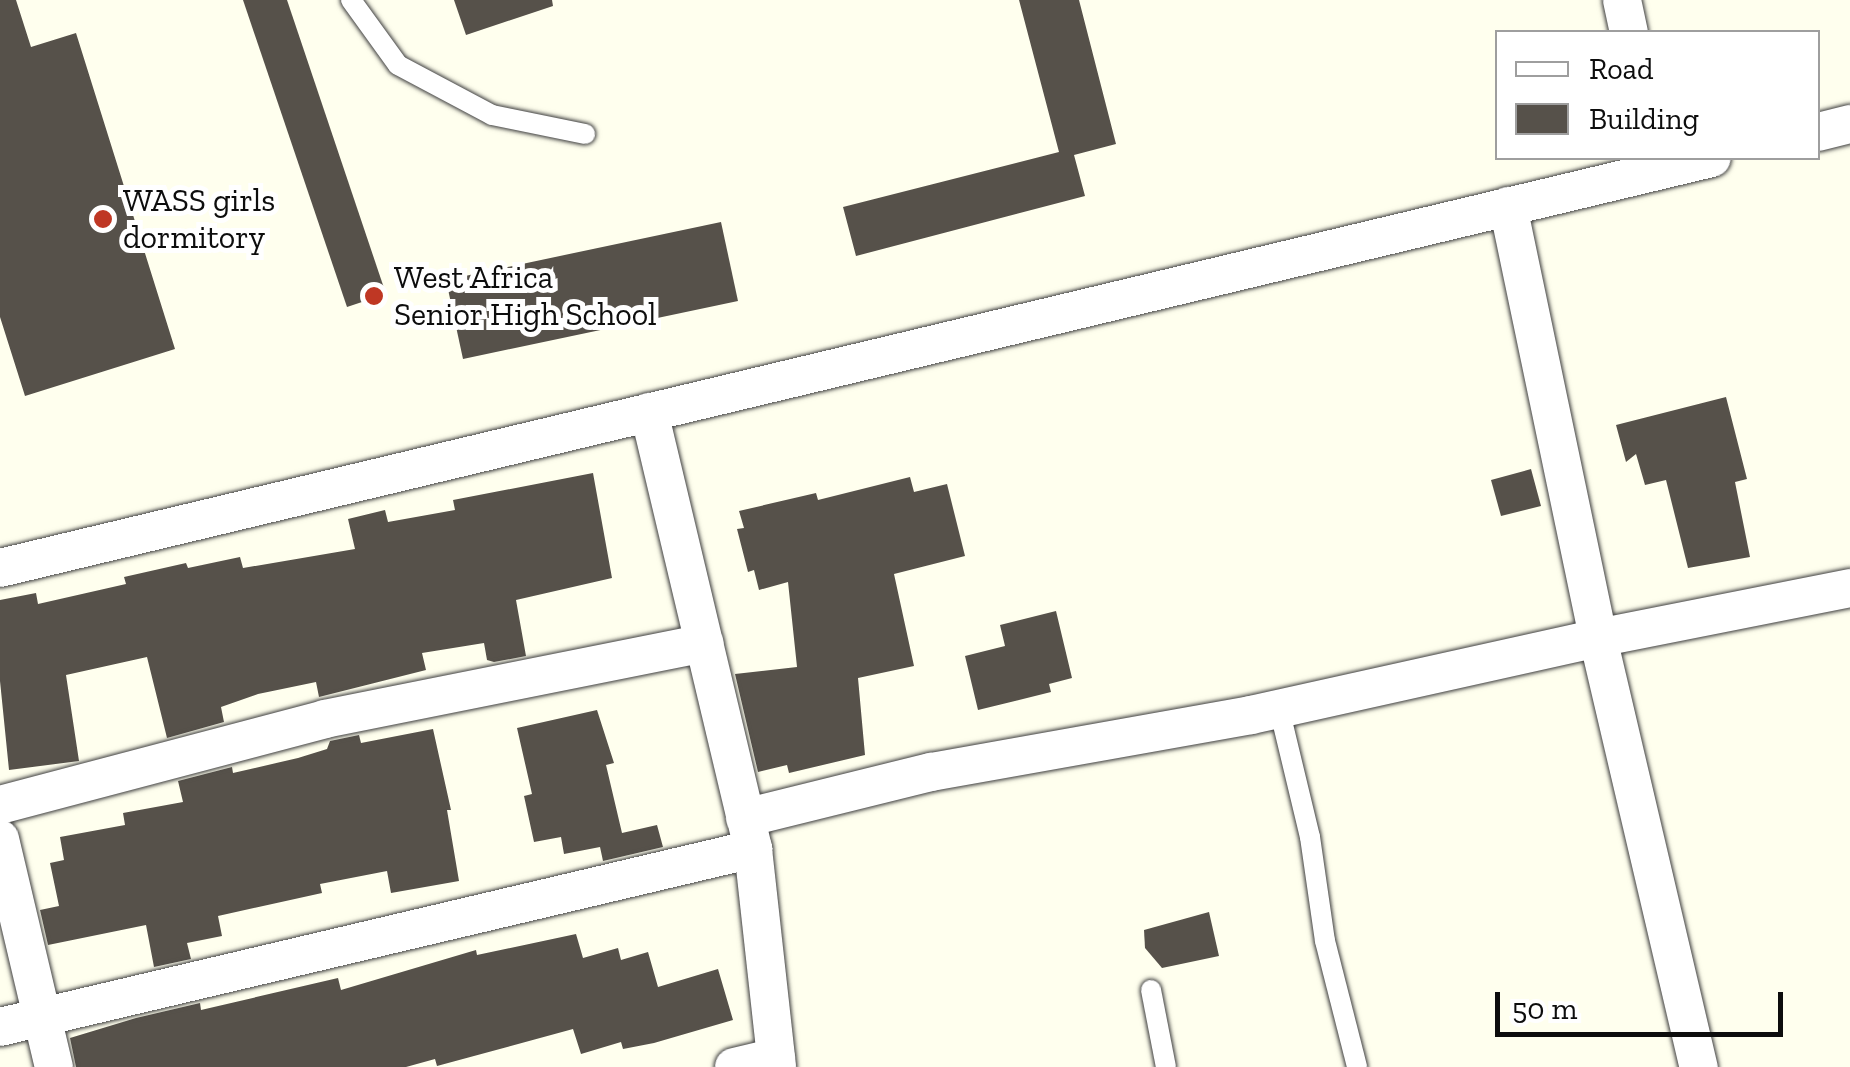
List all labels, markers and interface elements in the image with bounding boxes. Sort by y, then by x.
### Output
legend [1495,30,1820,160]
text: Road [1589,51,1654,87]
text: Building [1589,101,1699,137]
place label: WASS girls dormitory [123,182,275,257]
marker: WASS girls dormitory [92,208,114,230]
place label: West Africa Senior High School [394,259,657,334]
marker: West Africa Senior High School [363,285,385,307]
scale bar [1500,972,1788,1034]
text: 50 m [1512,991,1577,1027]

